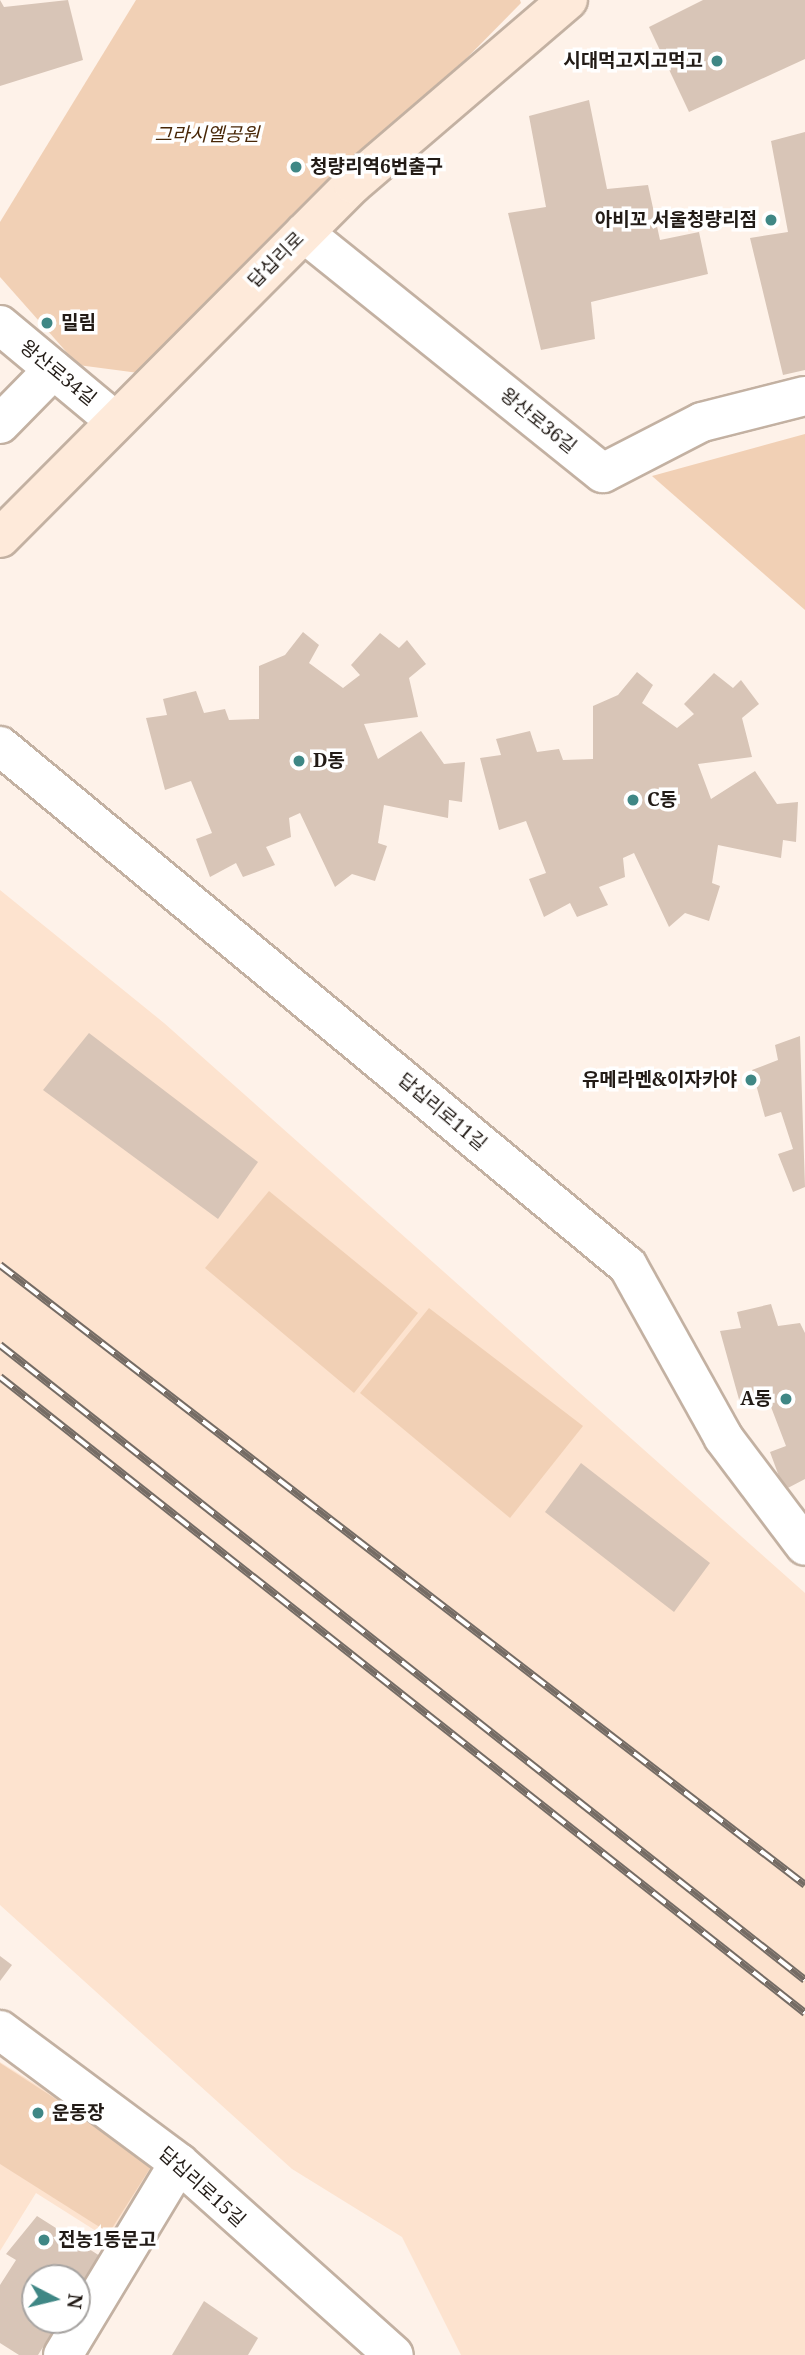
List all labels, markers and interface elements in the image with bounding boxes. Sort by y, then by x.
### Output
place label: 시대먹고지고먹고 [563,50,703,72]
marker: 시대먹고지고먹고 [709,53,725,69]
park label: 그라시엘공원 [155,124,259,146]
place label: 청량리역6번출구 [310,156,443,178]
marker: 청량리역6번출구 [288,159,304,175]
place label: 아비꼬 서울청량리점 [595,209,757,231]
marker: 아비꼬 서울청량리점 [763,212,779,228]
street label: 답십리로 [243,227,309,293]
place label: 밀림 [61,312,96,334]
marker: 밀림 [39,315,55,331]
street label: 왕산로34길 [15,335,101,411]
street label: 왕산로36길 [495,383,581,459]
place label: D동 [313,750,345,772]
marker: D동 [291,753,307,769]
place label: C동 [647,789,677,811]
marker: C동 [625,792,641,808]
street label: 답십리로11길 [393,1068,491,1156]
place label: 유메라멘&이자카야 [582,1069,737,1091]
marker: 유메라멘&이자카야 [743,1072,759,1088]
place label: A동 [740,1388,772,1410]
marker: A동 [778,1391,794,1407]
place label: 운동장 [52,2102,104,2124]
marker: 운동장 [30,2105,46,2121]
street label: 답십리로15길 [154,2142,250,2232]
place label: 전농1동문고 [58,2229,156,2251]
marker: 전농1동문고 [36,2232,52,2248]
north arrow [21,2264,91,2334]
text: N [61,2292,89,2310]

